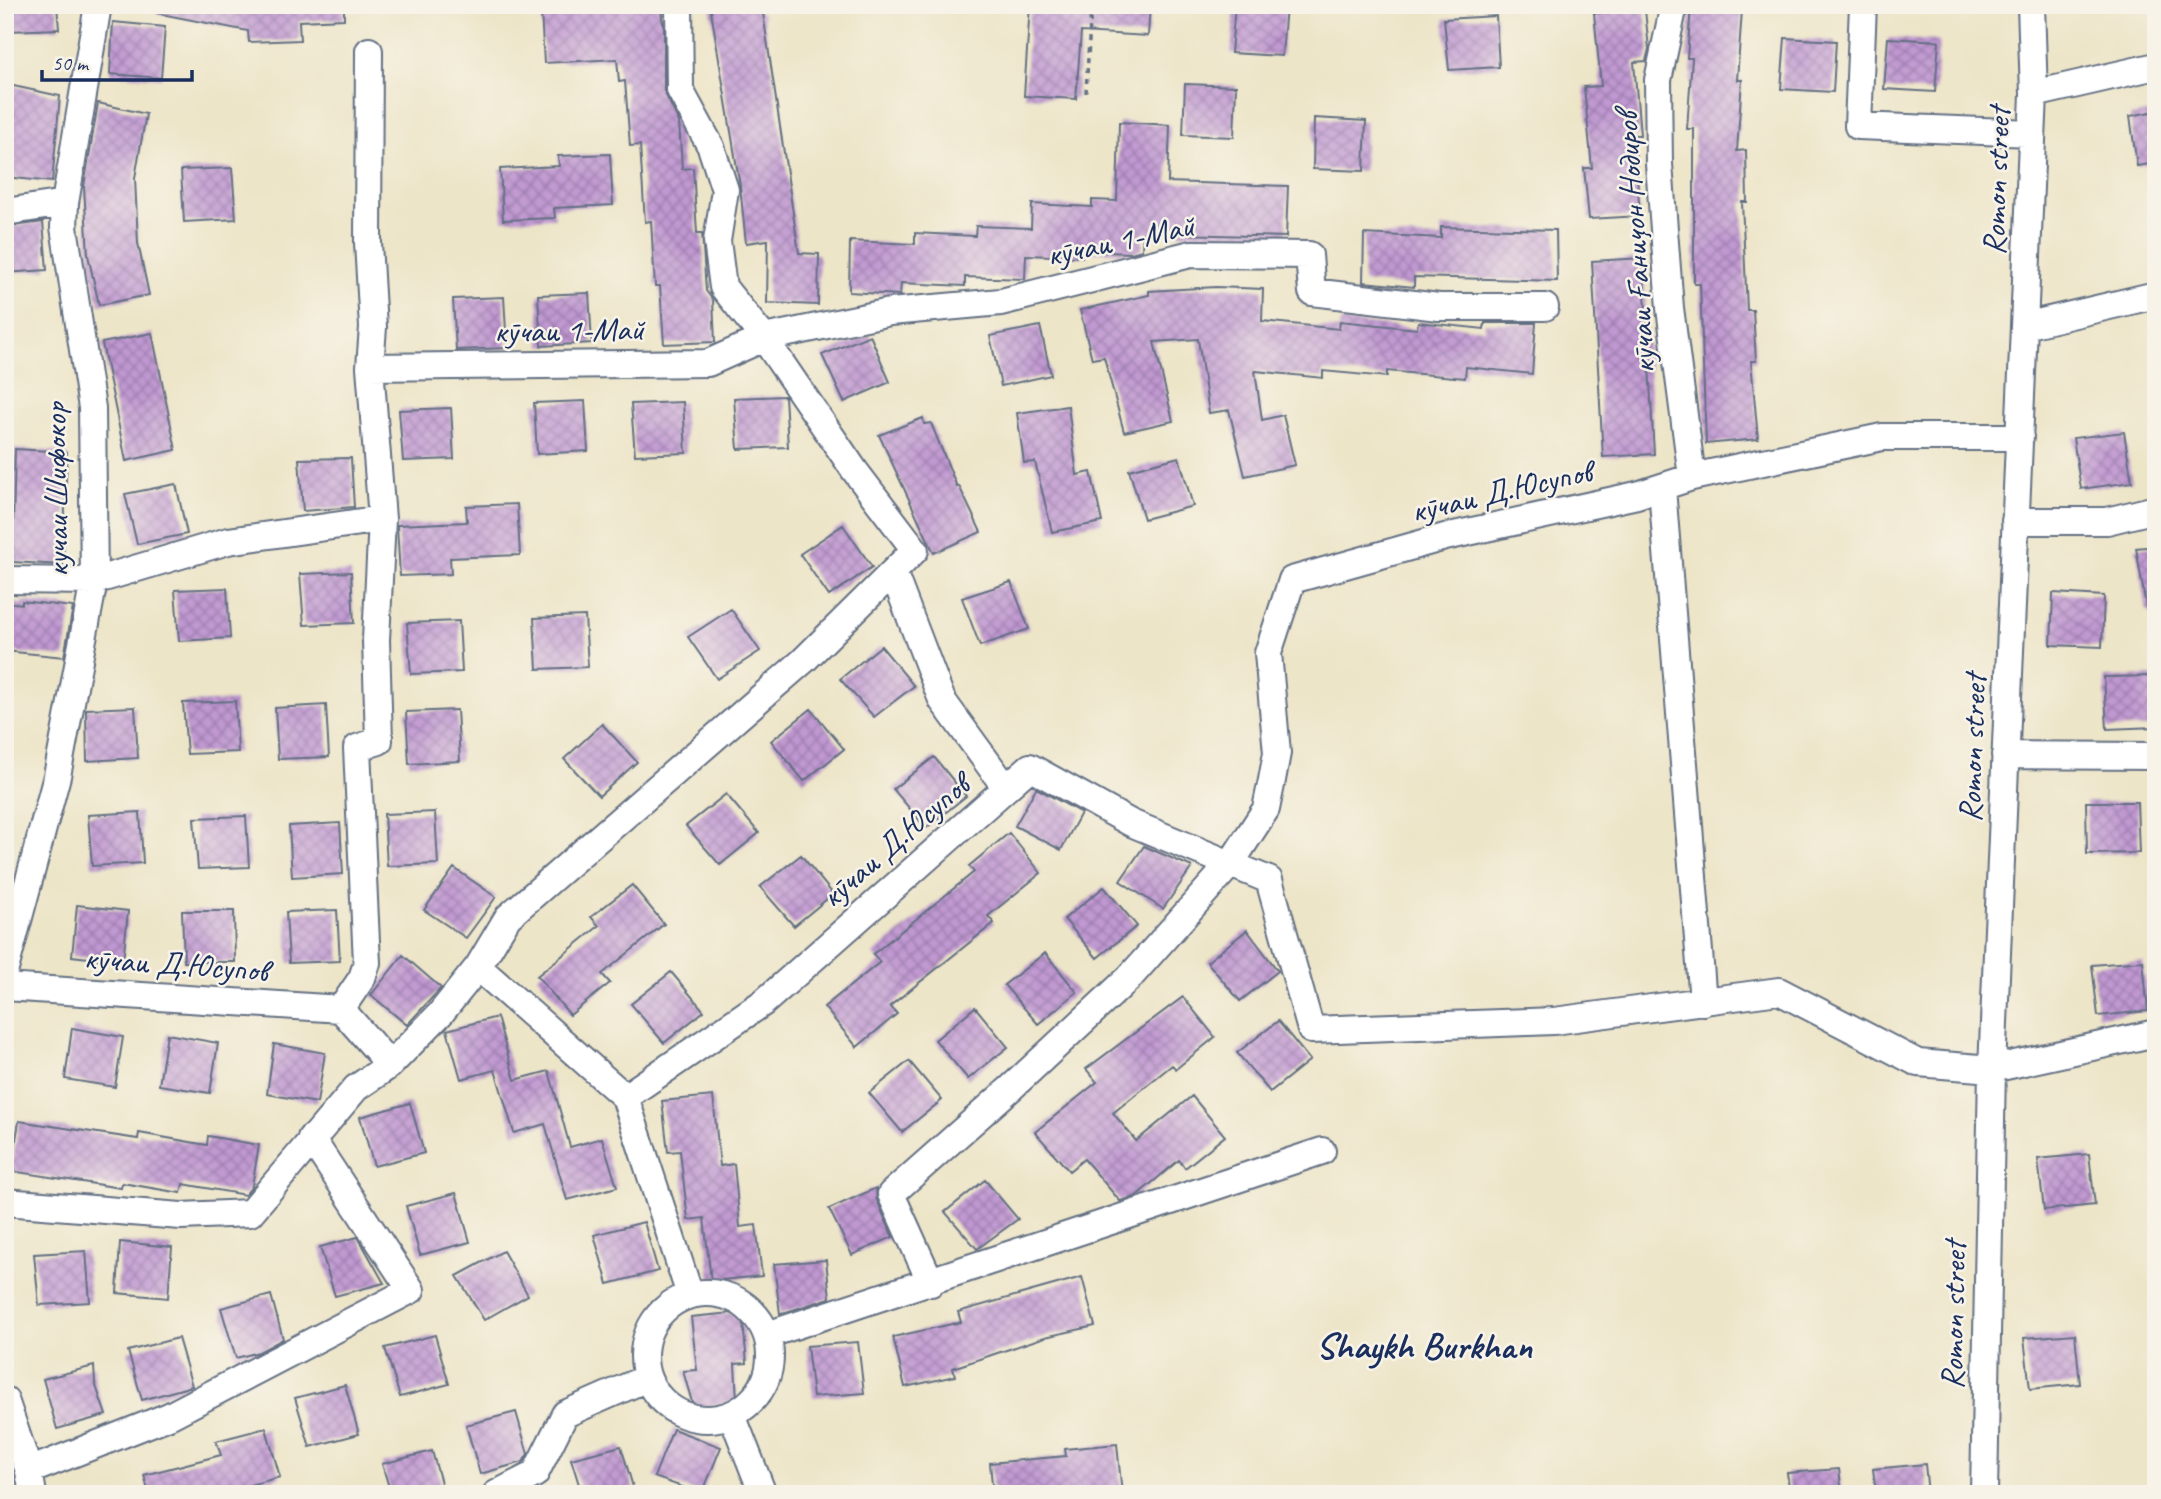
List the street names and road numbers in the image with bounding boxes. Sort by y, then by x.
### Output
street label: Romon street [1972,102,2020,256]
street label: кӯчаи Ғаниҷон Нодиров [1604,103,1665,375]
street label: кӯчаи 1-Май [1043,203,1200,276]
street label: кӯчаи 1-Май [494,308,647,352]
street label: кучаи Шифокор [33,400,79,578]
street label: кӯчаи Д.Юсупов [1407,448,1601,532]
street label: Romon street [1948,669,1996,823]
street label: кӯчаи Д.Юсупов [811,761,982,917]
street label: кӯчаи Д.Юсупов [83,937,275,992]
street label: Romon street [1931,1236,1975,1390]

